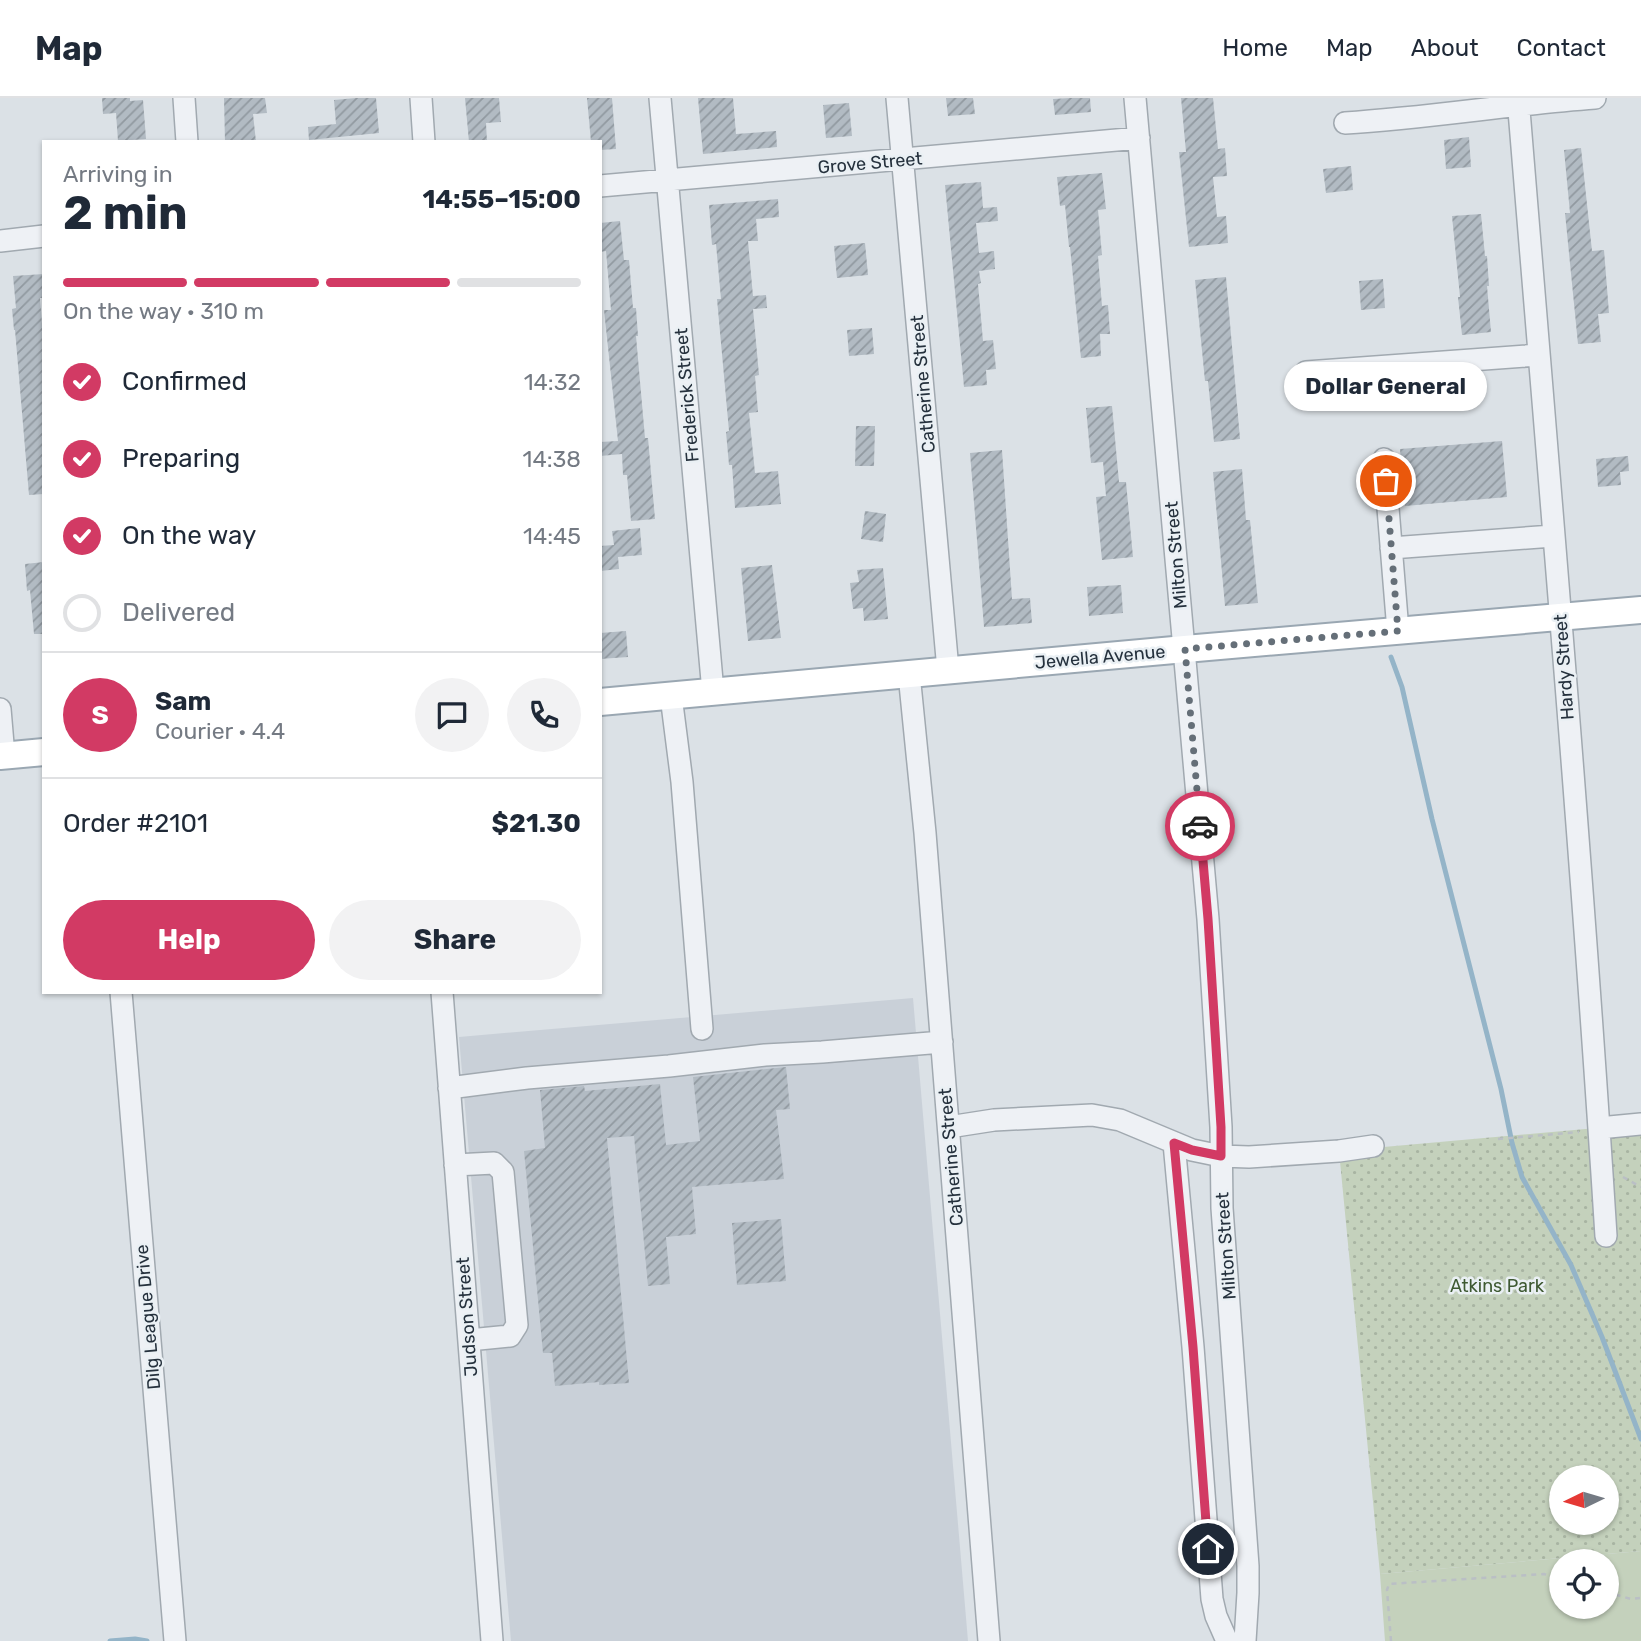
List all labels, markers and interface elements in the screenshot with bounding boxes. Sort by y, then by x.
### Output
text: Map [35,29,103,68]
text: Home [1222,34,1288,62]
text: Map [1326,34,1373,62]
text: About [1411,34,1479,62]
text: Contact [1517,34,1606,62]
street label: Grove Street [817,147,923,179]
text: Arriving in [63,160,173,188]
text: 14:55–15:00 [422,184,581,215]
text: 2 min [63,186,188,241]
text: On the way · 310 m [63,297,264,325]
street label: Catherine Street [906,314,940,454]
street label: Frederick Street [670,327,704,463]
callout: Dollar General [1284,362,1488,411]
icon: check [63,363,101,401]
text: Confirmed [122,366,247,397]
text: 14:32 [524,368,581,396]
text: Dollar General [1305,372,1466,400]
icon: check [63,440,101,478]
text: Preparing [122,443,240,474]
text: 14:38 [523,445,581,473]
pin [1356,451,1416,511]
icon: bag [1367,462,1405,500]
street label: Milton Street [1160,500,1192,610]
icon: check [63,517,101,555]
text: On the way [122,520,256,551]
text: 14:45 [523,522,581,550]
text: Delivered [122,597,235,628]
street label: Hardy Street [1549,613,1579,721]
street label: Jewella Avenue [1034,640,1166,674]
button: chat [415,678,489,752]
button: phone [507,678,581,752]
text: Sam [155,686,211,717]
text: S [91,700,109,731]
text: Courier · 4.4 [155,717,285,745]
courier [1165,791,1235,861]
icon: car [1181,807,1219,845]
text: Order #2101 [63,808,208,839]
text: $21.30 [492,808,581,839]
button: Help [63,900,315,980]
button: Share [329,900,581,980]
street label: Catherine Street [934,1087,968,1227]
street label: Milton Street [1211,1191,1241,1301]
street label: Dilg League Drive [131,1243,165,1391]
street label: Judson Street [452,1256,482,1378]
park label: Atkins Park [1450,1275,1545,1297]
north arrow [1549,1465,1619,1535]
map controls [1549,1465,1619,1619]
pin [1178,1519,1238,1579]
icon: home [1189,1530,1227,1568]
button: locate [1549,1549,1619,1619]

